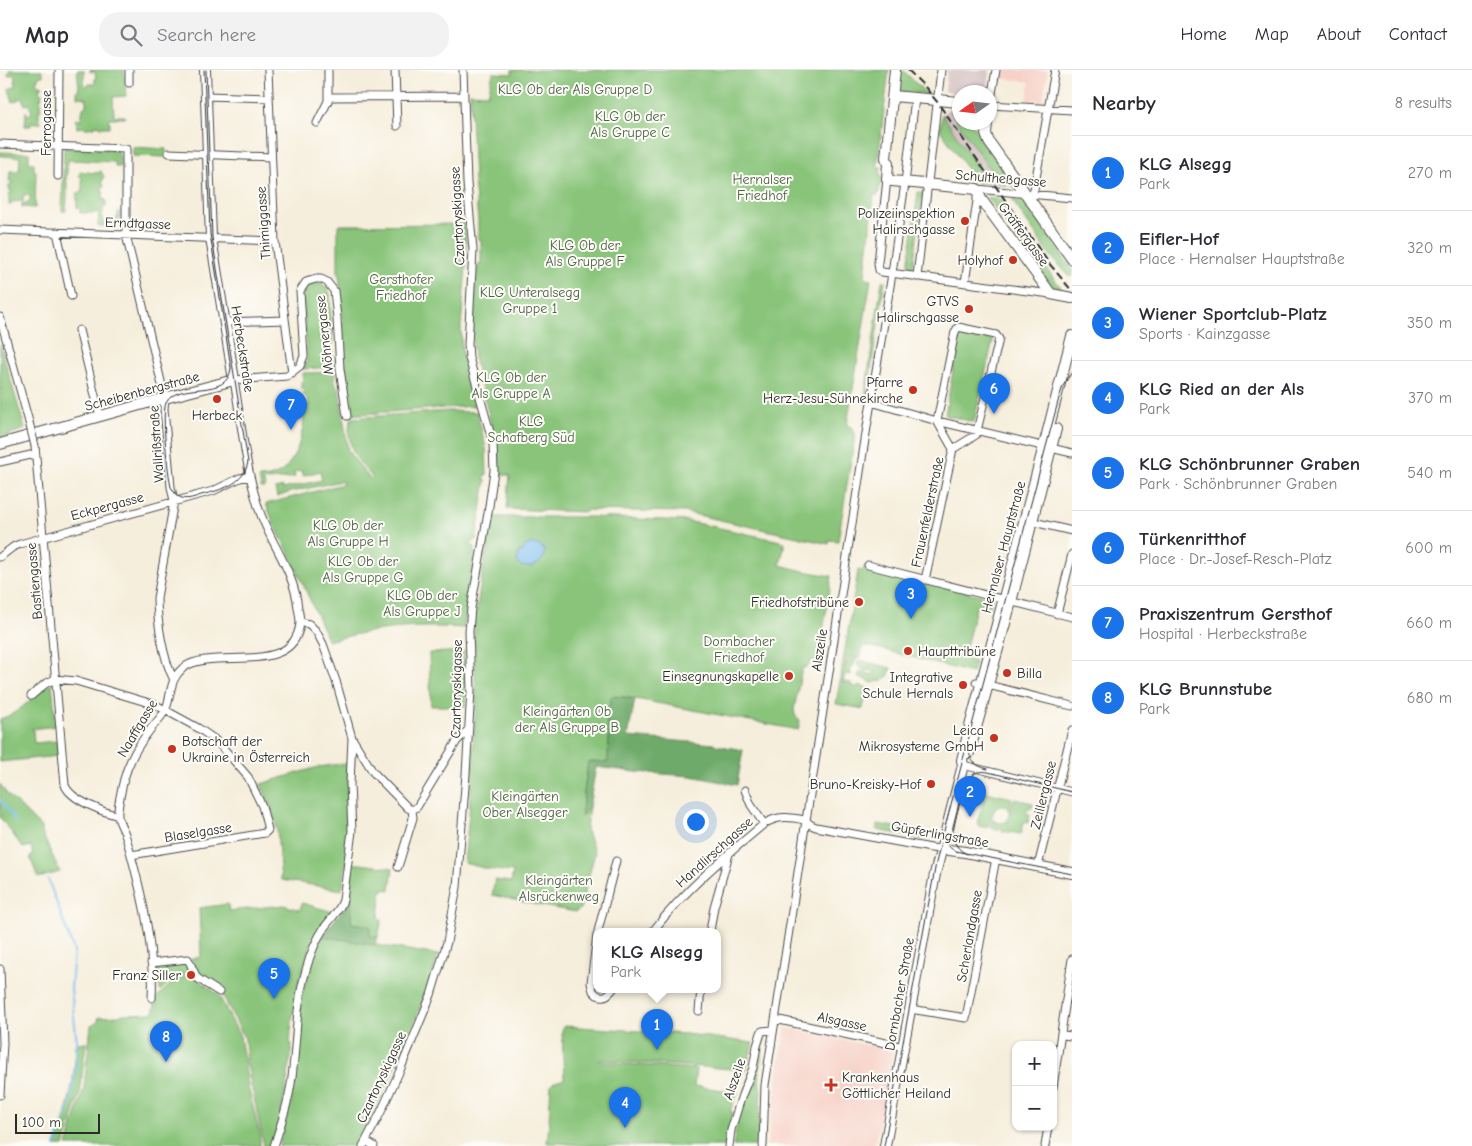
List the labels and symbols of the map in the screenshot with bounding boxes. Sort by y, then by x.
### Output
park label: KLG Ob der Als Gruppe D [498,81,653,98]
north arrow [952,85,997,130]
street label: Ferrogasse [38,90,55,156]
park label: KLG Ob der Als Gruppe C [590,108,670,141]
street label: Czartoryskigasse [446,166,469,266]
street label: Schultheßgasse [955,166,1047,191]
park label: Hernalser Friedhof [732,171,792,204]
street label: Thimiggasse [252,186,275,260]
street label: Gräffergasse [995,199,1053,270]
place label: Polizeiinspektion Halirschgasse [858,205,955,238]
street label: Erndtgasse [105,214,171,233]
marker: Polizeiinspektion Halirschgasse [959,215,971,227]
park label: KLG Ob der Als Gruppe F [545,237,625,270]
place label: Holyhof [957,252,1004,269]
marker: Holyhof [1007,254,1019,266]
park label: Gersthofer Friedhof [369,271,433,304]
park label: KLG Unteralsegg Gruppe 1 [480,284,580,317]
place label: GTVS Halirschgasse [877,293,959,326]
street label: Möhnergasse [312,294,337,376]
marker: GTVS Halirschgasse [963,303,975,315]
street label: Herbeckstraße [227,305,258,394]
street label: Scheibenbergstraße [83,368,201,415]
park label: KLG Ob der Als Gruppe A [471,369,551,402]
pin: 6 [978,373,1010,414]
place label: Pfarre Herz-Jesu-Sühnekirche [763,374,903,407]
marker: Pfarre Herz-Jesu-Sühnekirche [907,384,919,396]
pin: 7 [275,389,307,430]
marker: Herbeck [211,393,223,405]
street label: Wallrißstraße [145,405,168,483]
place label: Herbeck [192,407,243,424]
park label: KLG Schafberg Süd [487,413,575,446]
street label: Frauenfelderstraße [907,455,948,569]
street label: Hernalser Hauptstraße [978,479,1029,615]
street label: Eckpergasse [69,489,145,524]
park label: KLG Ob der Als Gruppe H [307,517,389,550]
street label: Bastiengasse [23,542,46,620]
park label: KLG Ob der Als Gruppe G [322,553,404,586]
pin: 3 [895,578,927,619]
park label: KLG Ob der Als Gruppe J [383,587,461,620]
place label: Friedhofstribüne [751,594,849,611]
marker: Friedhofstribüne [853,596,865,608]
street label: Alszeile [808,627,831,673]
park label: Dornbacher Friedhof [703,633,775,666]
street label: Czartoryskigasse [447,639,466,739]
place label: Haupttribüne [918,643,996,660]
marker: Haupttribüne [902,645,914,657]
place label: Billa [1017,665,1042,682]
marker: Billa [1001,667,1013,679]
place label: Einsegnungskapelle [662,668,779,685]
place label: Integrative Schule Hernals [863,669,953,702]
marker: Einsegnungskapelle [783,670,795,682]
marker: Integrative Schule Hernals [957,679,969,691]
street label: Naaffgasse [114,696,161,760]
park label: Kleingärten Ob der Als Gruppe B [515,703,619,736]
place label: Leica Mikrosysteme GmbH [859,722,984,755]
marker: Leica Mikrosysteme GmbH [988,732,1000,744]
place label: Botschaft der Ukraine in Österreich [182,733,310,766]
marker: Botschaft der Ukraine in Österreich [166,743,178,755]
street label: Zeillergasse [1027,759,1060,831]
place label: Bruno-Kreisky-Hof [810,776,922,793]
pin: 2 [954,776,986,817]
marker: Bruno-Kreisky-Hof [925,778,937,790]
park label: Kleingärten Ober Alsegger [482,788,568,821]
your location [683,809,709,835]
street label: Handlirschgasse [672,813,756,891]
street label: Güpferlingstraße [890,818,990,851]
street label: Blaselgasse [163,819,233,846]
park label: Kleingärten Alsrückenweg [519,872,599,905]
street label: Scherlandgasse [953,889,986,983]
street label: Dornbacher Straße [881,936,918,1052]
pin: 5 [258,958,290,999]
place label: Franz Siller [112,967,181,984]
marker: Franz Siller [185,969,197,981]
street label: Alsgasse [816,1008,868,1035]
pin: 1 [641,1009,673,1050]
pin: 8 [150,1021,182,1062]
street label: Czartoryskigasse [353,1029,410,1126]
street label: Alszeile [719,1056,750,1102]
place label: Krankenhaus Göttlicher Heiland [842,1069,951,1102]
marker: Krankenhaus Göttlicher Heiland [824,1078,838,1092]
pin: 4 [609,1087,641,1128]
scale bar [15,1111,100,1134]

